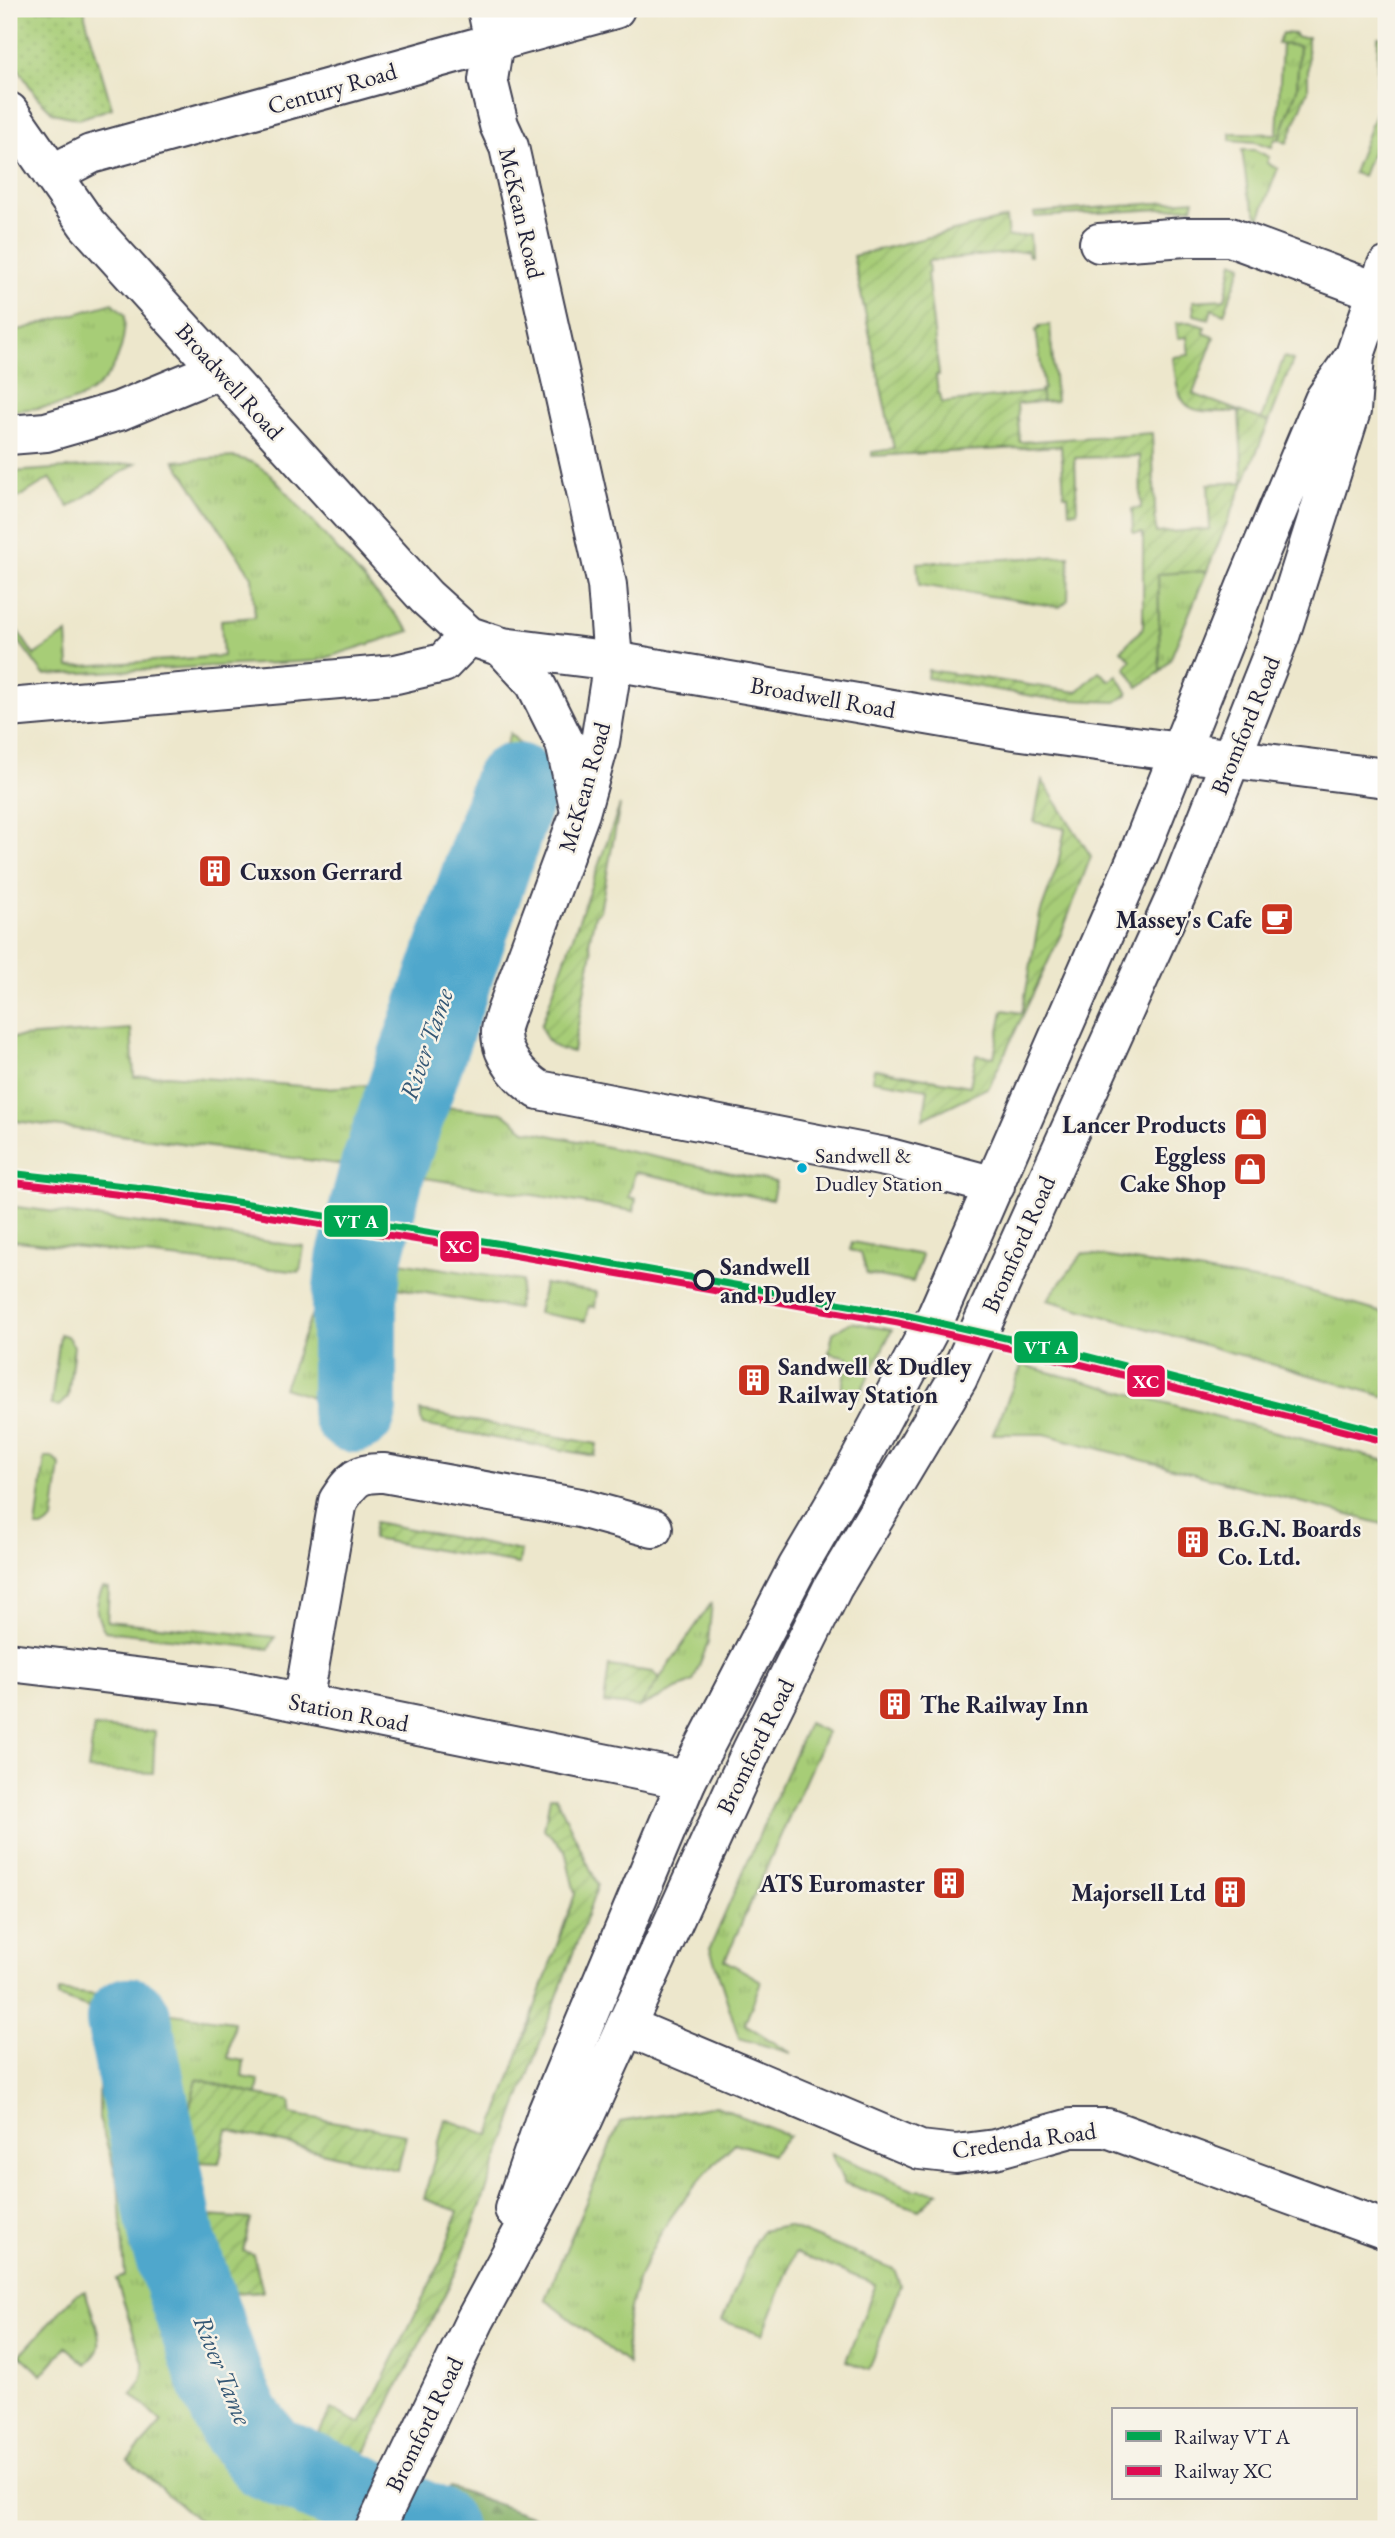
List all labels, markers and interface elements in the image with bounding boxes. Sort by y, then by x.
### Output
street label: Century Road [264,55,401,121]
street label: McKean Road [492,144,552,283]
street label: Broadwell Road [169,316,291,447]
street label: Bromford Road [1203,650,1287,799]
street label: Broadwell Road [748,669,899,725]
street label: McKean Road [551,718,618,856]
building icon: Cuxson Gerrard [196,852,234,890]
place label: Cuxson Gerrard [240,856,403,887]
cafe icon: Massey's Cafe [1258,900,1296,938]
place label: Massey's Cafe [1116,904,1252,936]
water label: River Tame [391,983,461,1104]
shop icon: Lancer Products [1232,1105,1270,1143]
place label: Lancer Products [1062,1109,1226,1140]
place label: Eggless Cake Shop [1120,1140,1226,1199]
place label: Sandwell & Dudley Station [815,1141,943,1198]
shop icon: Eggless Cake Shop [1231,1150,1269,1188]
marker: Sandwell & Dudley Station [795,1161,809,1175]
street label: Bromford Road [974,1170,1062,1317]
line badge: VT A [323,1204,389,1238]
text: VT A [334,1209,379,1234]
line badge: XC [439,1230,480,1263]
text: XC [445,1234,472,1259]
place label: Sandwell and Dudley [720,1251,836,1311]
marker: Sandwell and Dudley [694,1270,714,1290]
line badge: VT A [1013,1330,1079,1364]
text: VT A [1024,1335,1069,1360]
place label: Sandwell & Dudley Railway Station [778,1351,972,1411]
building icon: Sandwell & Dudley Railway Station [735,1361,773,1399]
line badge: XC [1126,1364,1166,1398]
text: XC [1132,1369,1159,1394]
place label: B.G.N. Boards Co. Ltd. [1218,1513,1361,1572]
building icon: B.G.N. Boards Co. Ltd. [1174,1523,1212,1561]
street label: Bromford Road [709,1672,801,1819]
street label: Station Road [287,1685,412,1739]
building icon: The Railway Inn [876,1685,914,1723]
place label: The Railway Inn [920,1689,1089,1721]
building icon: ATS Euromaster [930,1864,968,1902]
place label: ATS Euromaster [759,1868,925,1899]
building icon: Majorsell Ltd [1211,1873,1249,1911]
place label: Majorsell Ltd [1071,1877,1207,1909]
street label: Credenda Road [950,2114,1099,2165]
water label: River Tame [186,2310,261,2431]
street label: Bromford Road [378,2350,470,2497]
legend [1112,2408,1356,2500]
text: Railway VT A [1174,2423,1291,2450]
text: Railway XC [1174,2457,1272,2484]

